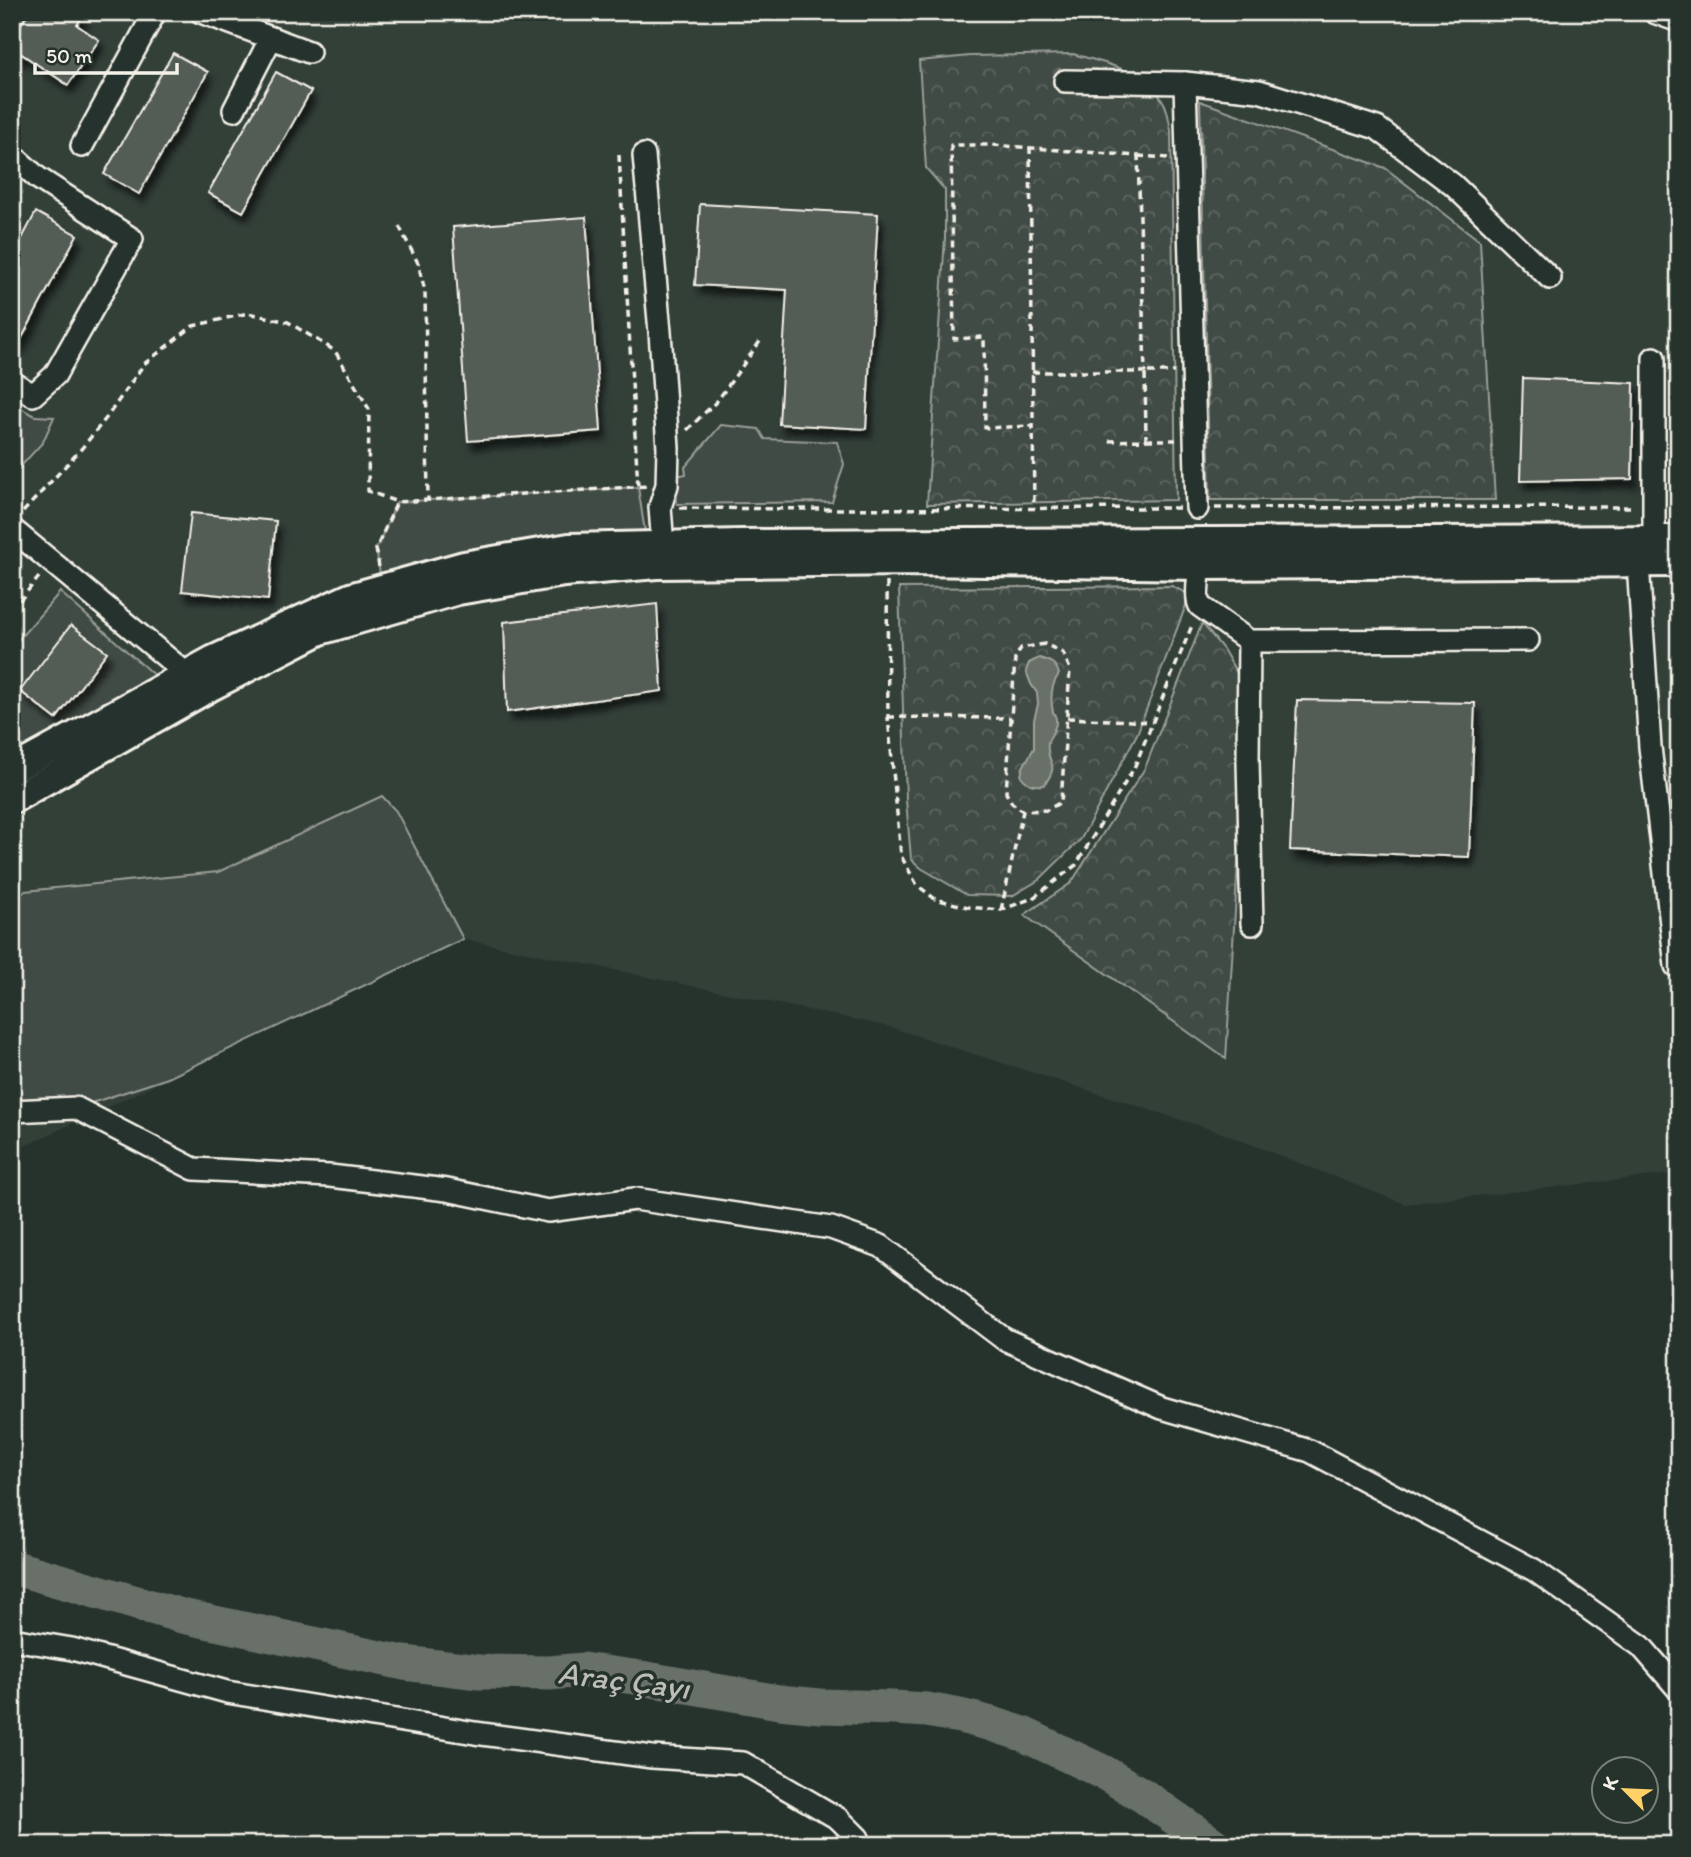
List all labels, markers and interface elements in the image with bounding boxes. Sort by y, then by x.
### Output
scale bar [35,32,177,76]
text: 50 m [46,43,93,68]
water label: Araç Çayı [556,1653,693,1707]
north arrow [1590,1756,1660,1826]
text: K [1597,1772,1623,1794]

